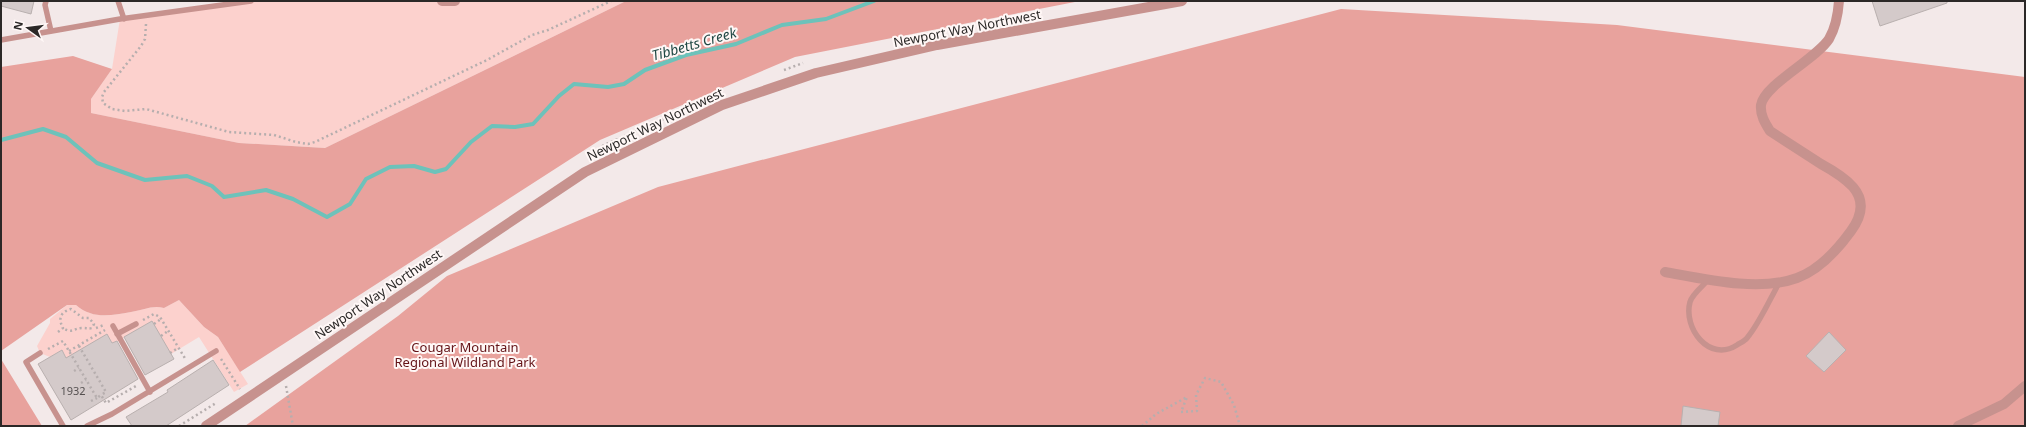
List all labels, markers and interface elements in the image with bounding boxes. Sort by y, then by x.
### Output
street label: Newport Way Northwest [892,5,1043,51]
north arrow [8,8,48,48]
text: N [9,19,26,32]
water label: Tibbetts Creek [649,22,739,65]
street label: Newport Way Northwest [584,83,727,165]
street label: Newport Way Northwest [311,244,445,343]
park label: Cougar Mountain Regional Wildland Park [394,338,536,371]
house number: 1932 [60,383,86,398]

